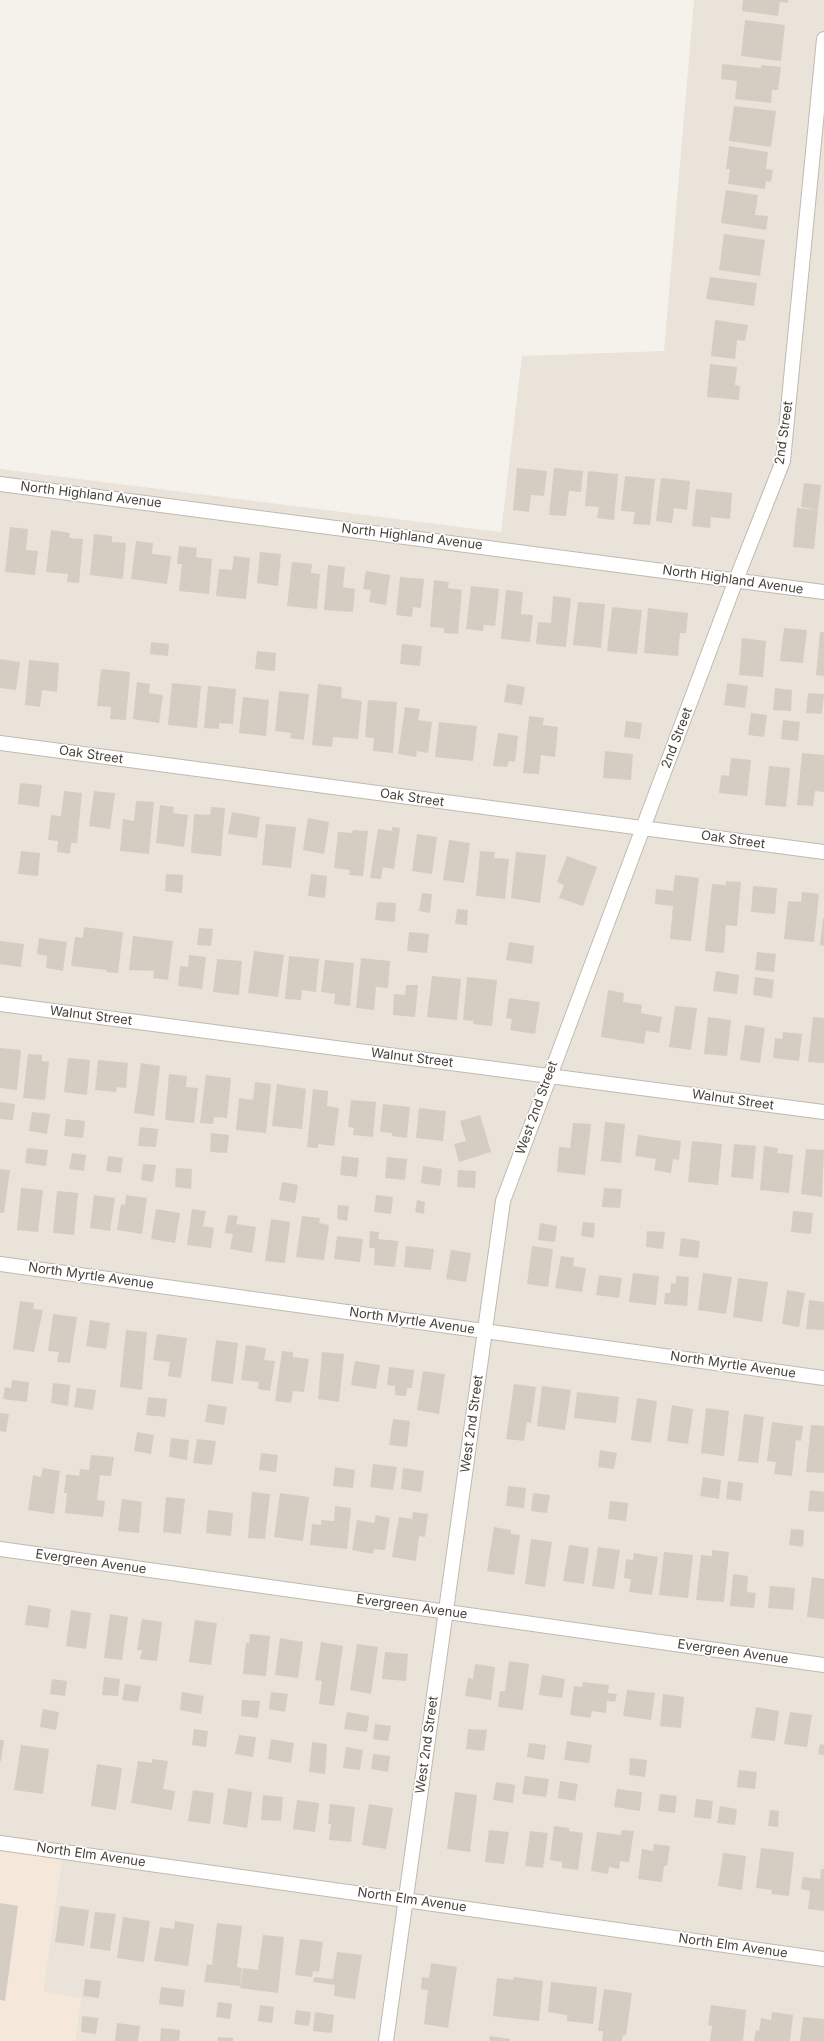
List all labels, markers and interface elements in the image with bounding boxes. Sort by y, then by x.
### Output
street label: 2nd Street [772,400,796,466]
street label: North Highland Avenue [19,479,163,511]
street label: North Highland Avenue [340,521,484,553]
street label: North Highland Avenue [662,562,804,598]
street label: 2nd Street [658,705,696,771]
street label: Oak Street [58,743,124,767]
street label: Oak Street [379,786,445,810]
street label: Oak Street [700,828,766,852]
street label: Walnut Street [49,1003,133,1029]
street label: Walnut Street [370,1045,454,1071]
street label: West 2nd Street [513,1059,561,1157]
street label: Walnut Street [691,1087,775,1113]
street label: North Myrtle Avenue [27,1259,155,1293]
street label: North Myrtle Avenue [348,1304,476,1338]
street label: North Myrtle Avenue [669,1348,797,1382]
street label: West 2nd Street [457,1374,487,1474]
street label: Evergreen Avenue [34,1546,148,1578]
street label: Evergreen Avenue [355,1591,469,1623]
street label: Evergreen Avenue [676,1636,790,1668]
street label: West 2nd Street [412,1695,442,1795]
street label: North Elm Avenue [35,1840,147,1870]
street label: North Elm Avenue [356,1885,468,1915]
street label: North Elm Avenue [677,1931,789,1961]

